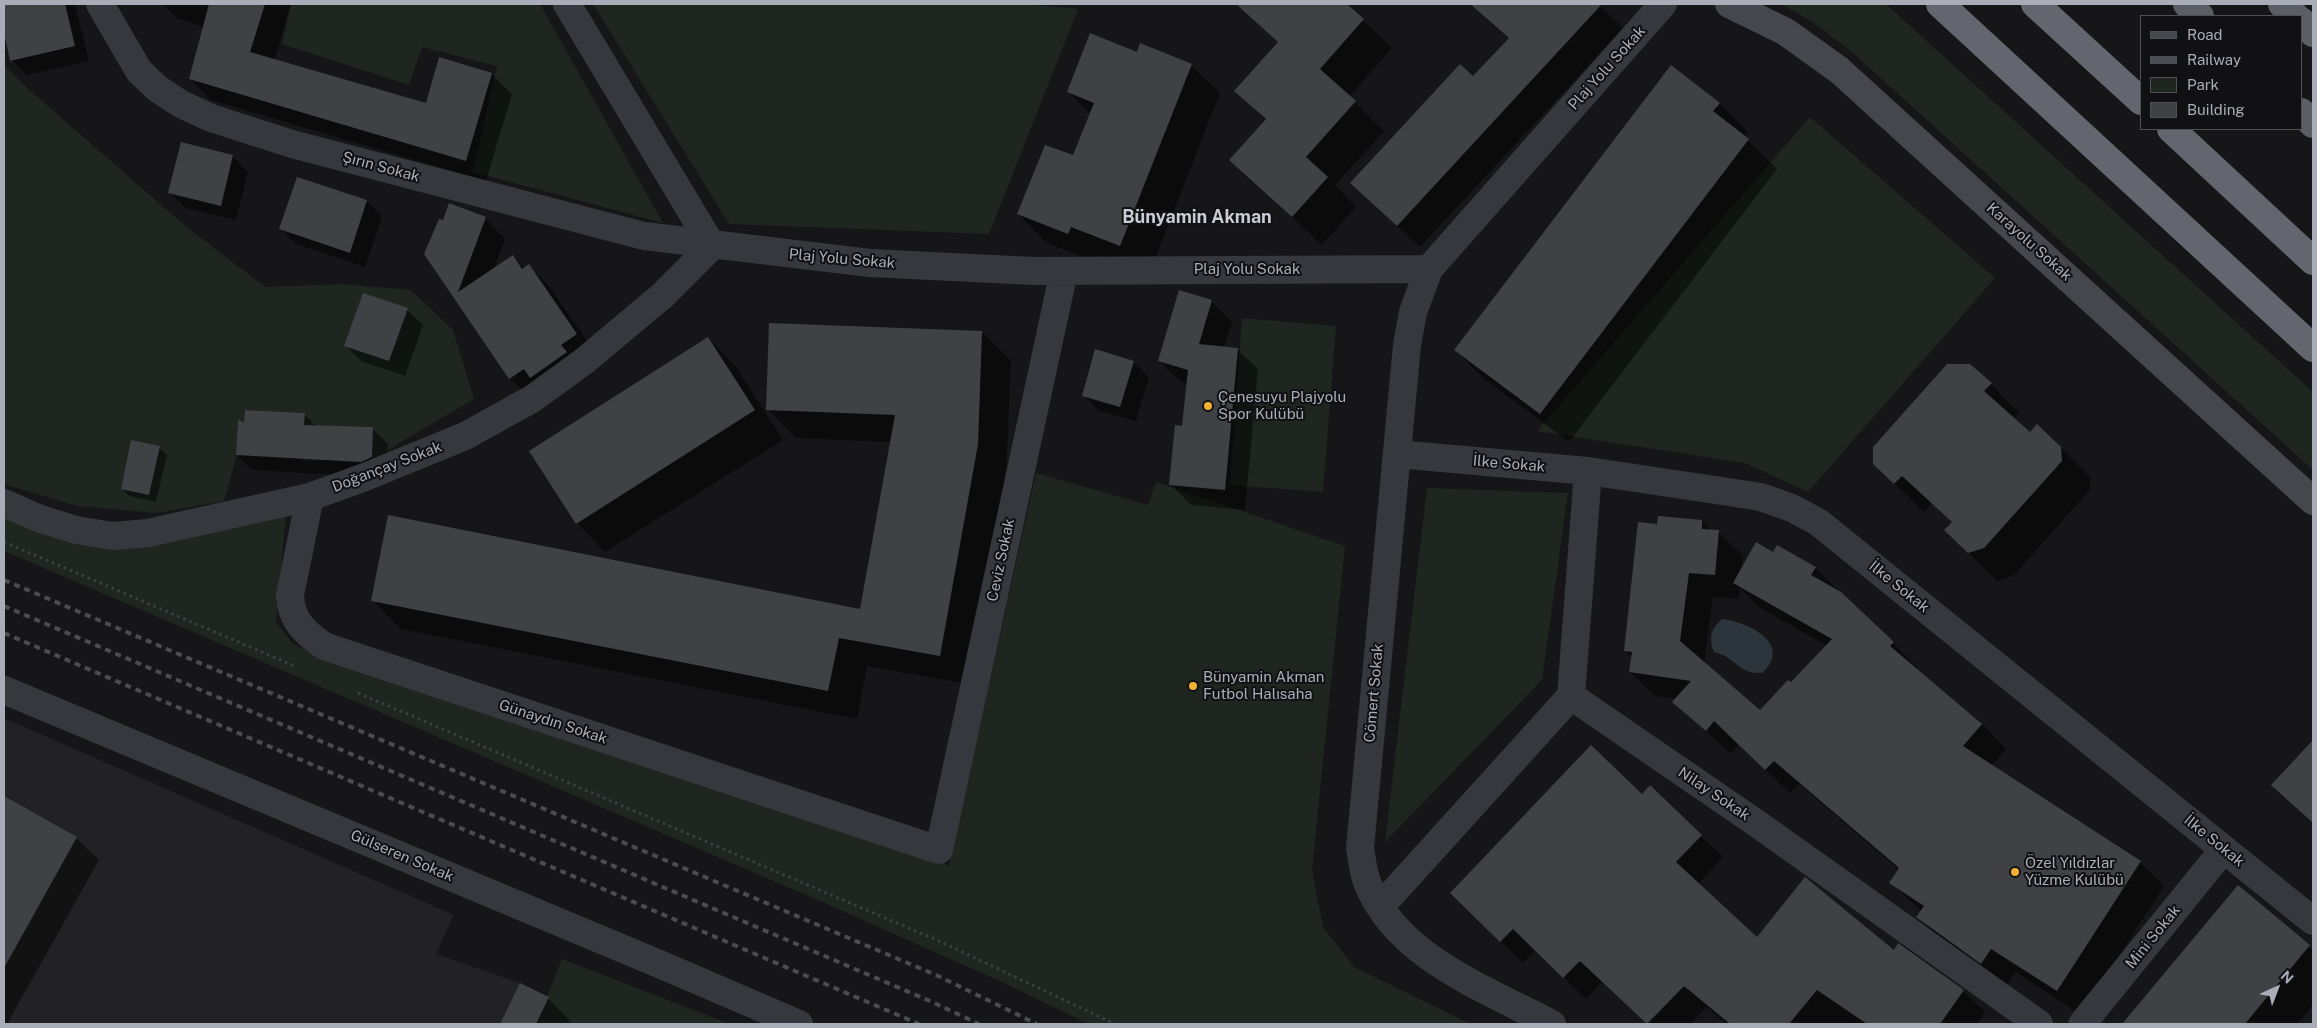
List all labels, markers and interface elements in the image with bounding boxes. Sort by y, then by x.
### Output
legend [2140,15,2302,130]
street label: Plaj Yolu Sokak [1565,22,1649,114]
text: Road [2187,26,2223,43]
text: Railway [2187,51,2241,68]
text: Park [2187,76,2219,93]
text: Building [2187,101,2245,118]
street label: Şırın Sokak [340,148,422,186]
street label: Karayolu Sokak [1983,199,2075,285]
district label: Bünyamin Akman [1122,206,1272,228]
street label: Plaj Yolu Sokak [788,245,896,273]
street label: Plaj Yolu Sokak [1194,260,1300,278]
place label: Çenesuyu Plajyolu Spor Kulübü [1218,388,1346,423]
marker: Çenesuyu Plajyolu Spor Kulübü [1202,400,1214,412]
street label: Doğançay Sokak [330,438,444,496]
street label: İlke Sokak [1472,452,1546,476]
street label: Ceviz Sokak [983,517,1019,603]
street label: İlke Sokak [1865,557,1933,617]
street label: Cömert Sokak [1361,643,1387,743]
place label: Bünyamin Akman Futbol Halısaha [1203,668,1324,703]
marker: Bünyamin Akman Futbol Halısaha [1187,680,1199,692]
street label: Günaydın Sokak [497,696,609,748]
street label: Nilay Sokak [1675,763,1753,825]
street label: İlke Sokak [2180,811,2248,871]
street label: Gülseren Sokak [348,826,456,886]
place label: Özel Yıldızlar Yüzme Kulübü [2025,854,2124,889]
marker: Özel Yıldızlar Yüzme Kulübü [2009,866,2021,878]
street label: Mini Sokak [2122,902,2184,972]
north arrow [2252,963,2302,1013]
text: N [2278,967,2297,987]

